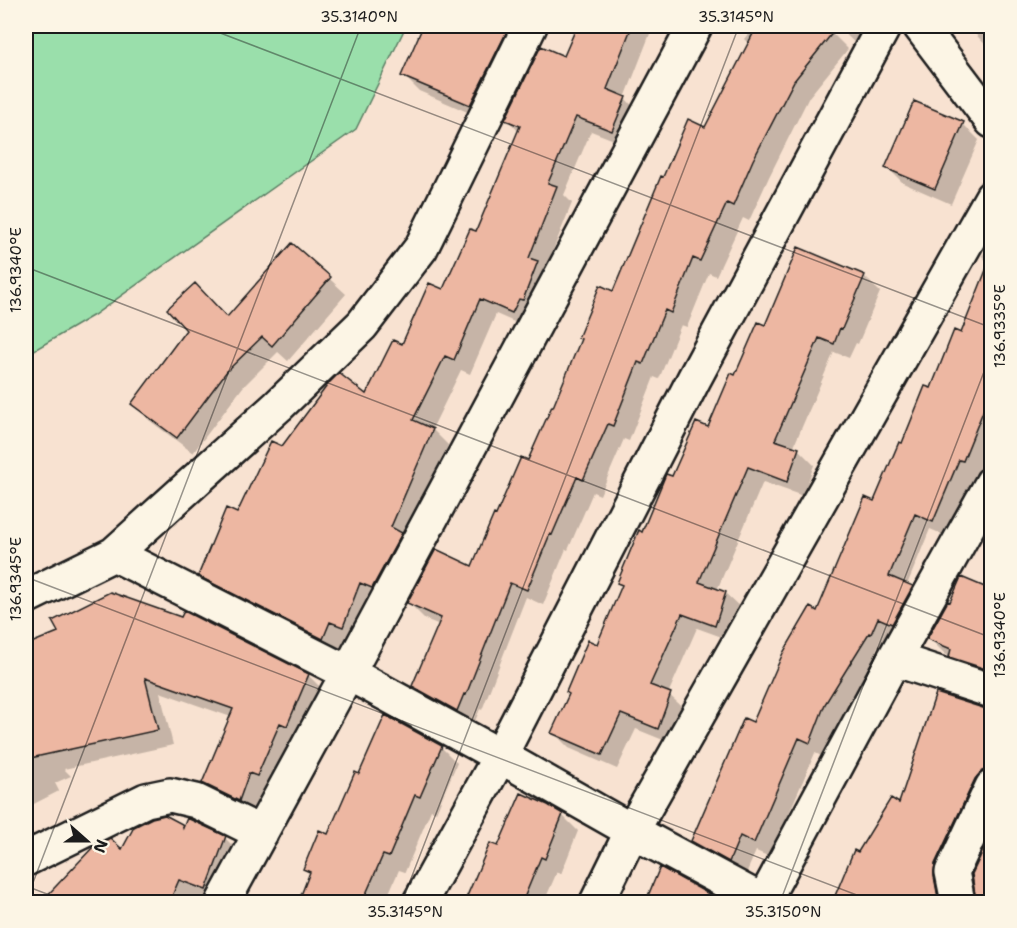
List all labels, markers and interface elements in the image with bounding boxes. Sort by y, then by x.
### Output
text: 35.3140°N [320,7,398,27]
text: 35.3145°N [698,7,774,27]
text: 136.9340°E [6,227,26,313]
text: 136.9335°E [990,284,1010,368]
text: 136.9345°E [6,537,26,621]
text: 136.9340°E [990,592,1010,678]
north arrow [57,811,117,871]
text: N [88,837,113,856]
text: 35.3145°N [367,902,443,922]
text: 35.3150°N [745,902,821,922]

